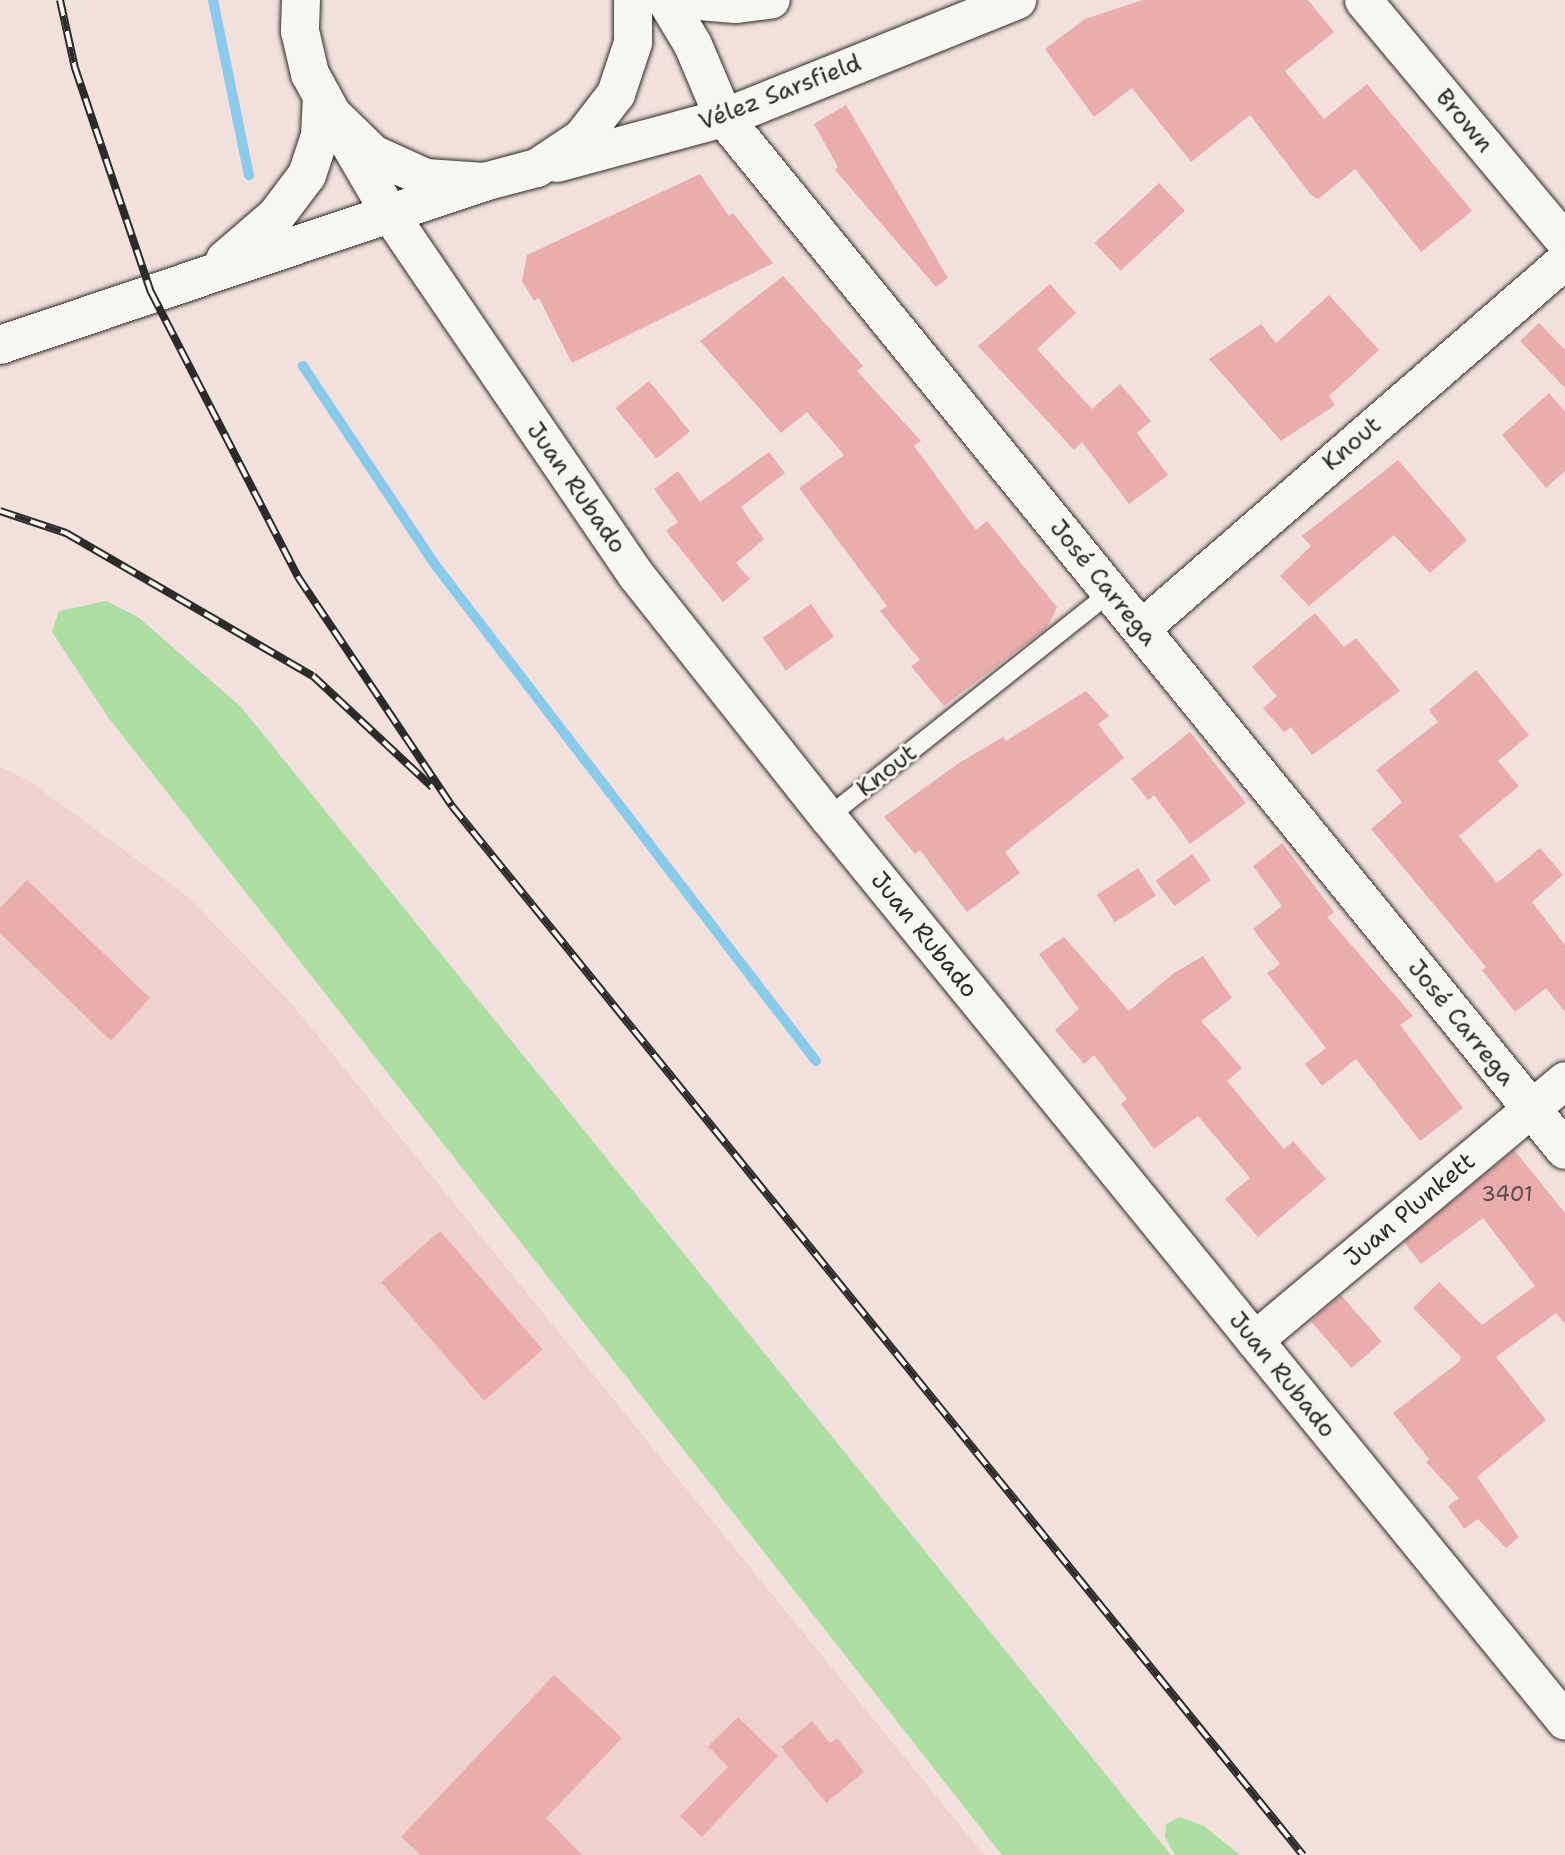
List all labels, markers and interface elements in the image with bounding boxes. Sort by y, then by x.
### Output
street label: Vélez Sarsfield [695,49,865,137]
street label: Brown [1429,83,1499,159]
street label: Knout [1317,411,1387,477]
street label: Juan Rubado [520,417,632,559]
street label: José Carrega [1043,514,1163,652]
street label: Knout [851,739,923,803]
street label: Juan Rubado [864,866,984,1004]
street label: José Carrega [1401,954,1521,1092]
street label: Juan Plunkett [1339,1147,1481,1273]
house number: 3401 [1481,1181,1533,1207]
street label: Juan Rubado [1222,1306,1342,1444]

